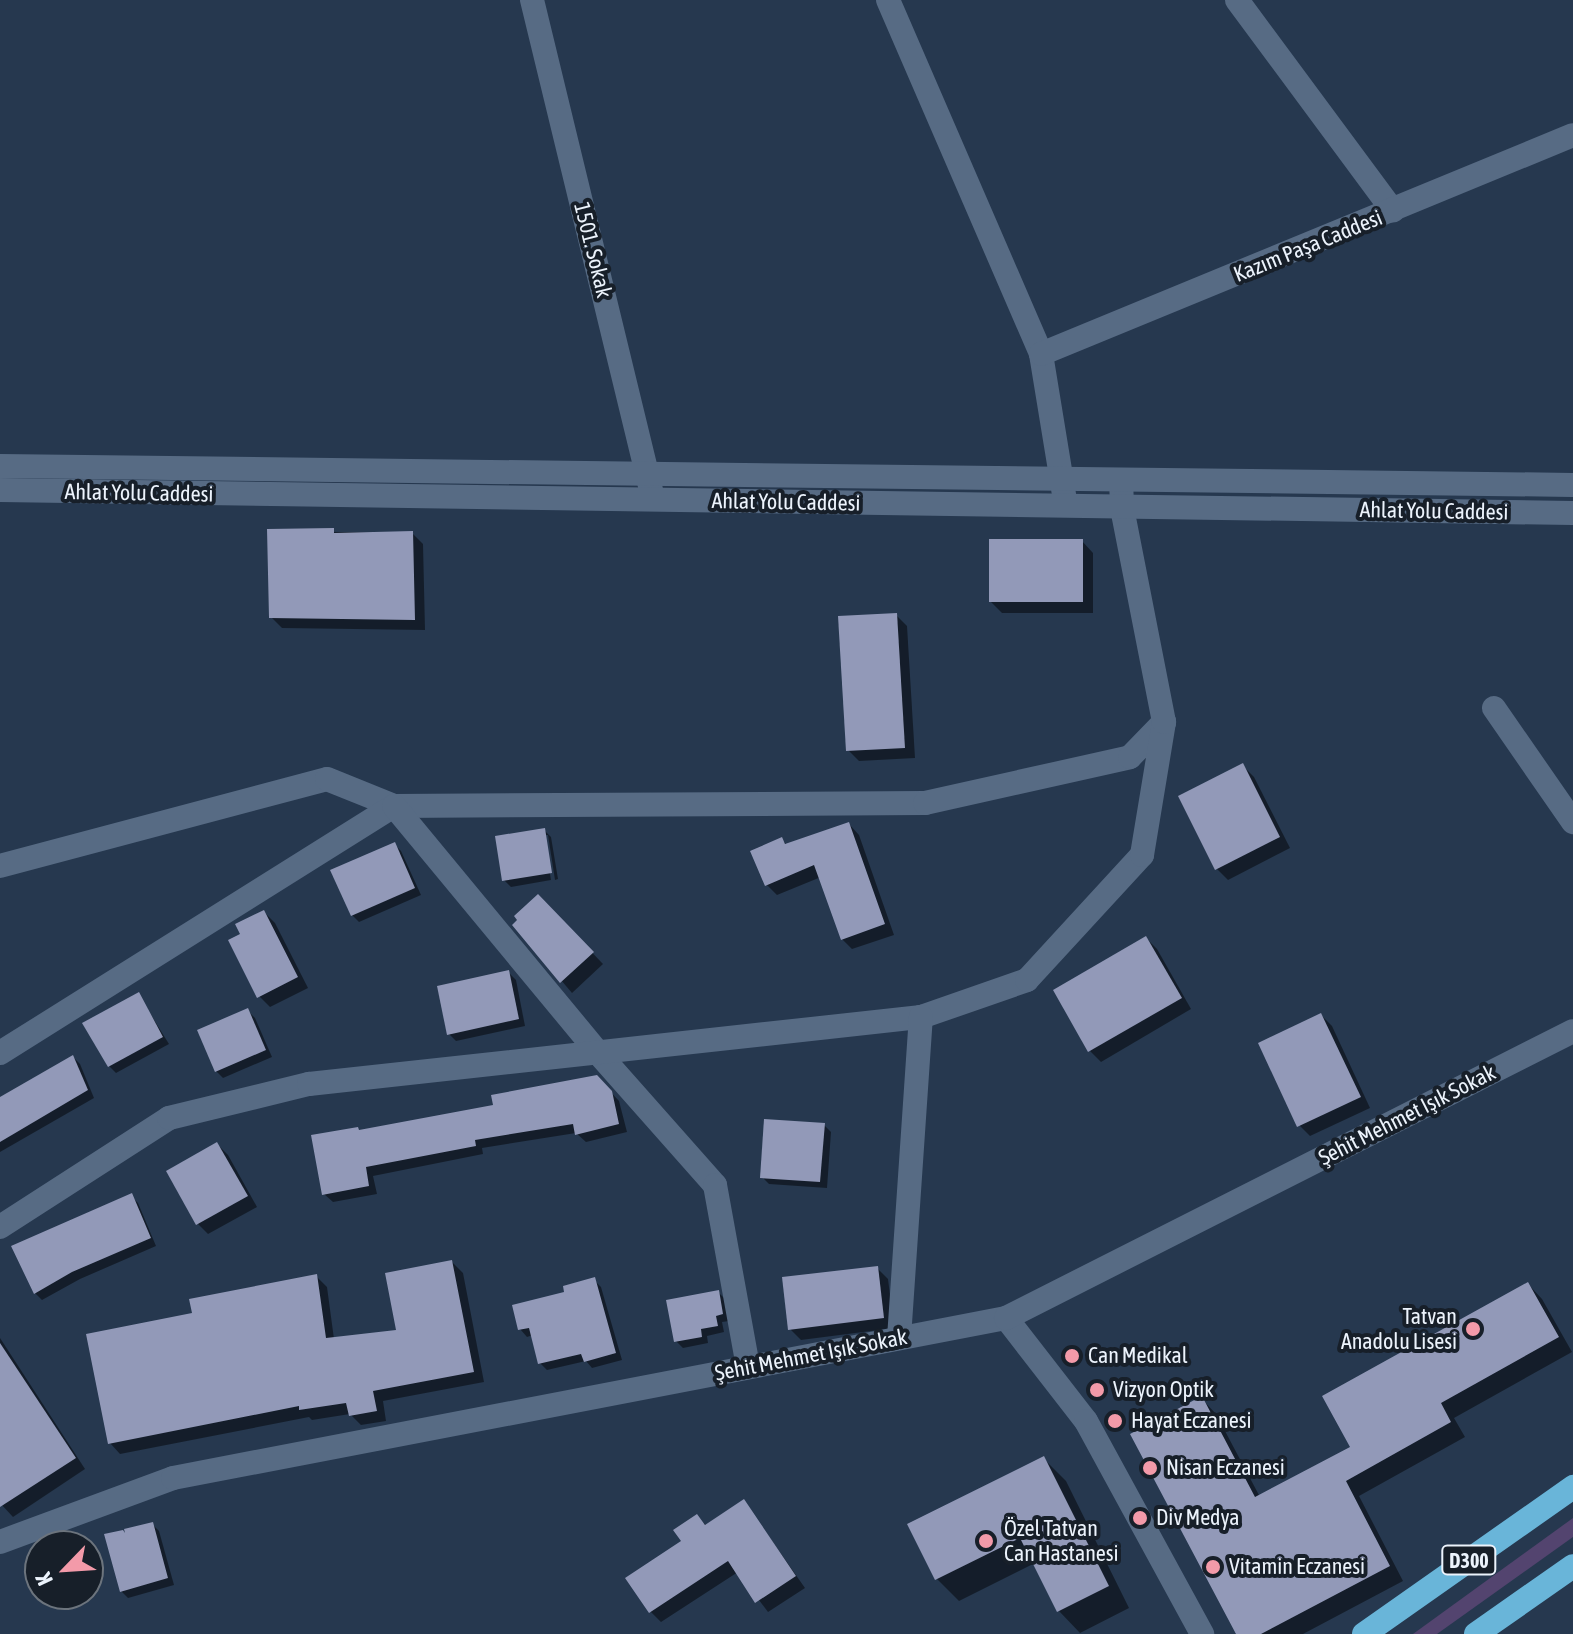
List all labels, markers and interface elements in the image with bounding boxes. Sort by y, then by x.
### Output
street label: 1501. Sokak [568,200,618,300]
street label: Kazım Paşa Caddesi [1230,204,1386,288]
street label: Ahlat Yolu Caddesi [64,479,214,507]
street label: Ahlat Yolu Caddesi [711,488,861,516]
street label: Ahlat Yolu Caddesi [1359,497,1509,525]
street label: Şehit Mehmet Işık Sokak [1314,1059,1500,1171]
place label: Tatvan Anadolu Lisesi [1341,1303,1457,1354]
marker: Tatvan Anadolu Lisesi [1464,1320,1482,1338]
street label: Şehit Mehmet Işık Sokak [713,1323,909,1387]
place label: Can Medikal [1088,1343,1188,1369]
marker: Can Medikal [1063,1347,1081,1365]
place label: Vizyon Optik [1113,1377,1214,1403]
marker: Vizyon Optik [1088,1381,1106,1399]
place label: Hayat Eczanesi [1131,1408,1252,1434]
marker: Hayat Eczanesi [1106,1412,1124,1430]
place label: Nisan Eczanesi [1166,1455,1285,1481]
marker: Nisan Eczanesi [1141,1459,1159,1477]
place label: Div Medya [1156,1505,1240,1531]
marker: Div Medya [1131,1509,1149,1527]
place label: Özel Tatvan Can Hastanesi [1004,1515,1119,1566]
north arrow [24,1530,104,1610]
marker: Özel Tatvan Can Hastanesi [975,1530,997,1552]
road number: D300 [1441,1544,1497,1576]
place label: Vitamin Eczanesi [1229,1554,1365,1580]
marker: Vitamin Eczanesi [1204,1558,1222,1576]
text: K [30,1569,58,1590]

